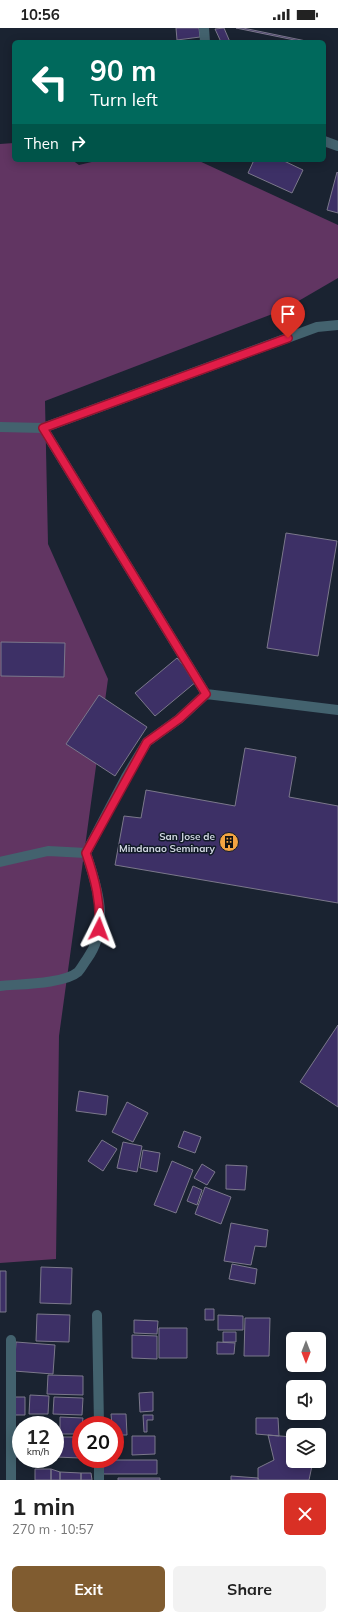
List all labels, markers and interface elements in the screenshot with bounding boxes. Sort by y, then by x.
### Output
text: 10:56 [20,5,60,24]
text: 90 m [90,53,156,88]
icon: left [24,56,76,108]
text: Turn left [90,88,158,111]
icon: right [67,132,89,154]
text: Then [24,134,59,153]
pin [271,297,305,338]
icon: arrive [277,303,299,325]
place label: San Jose de Mindanao Seminary [119,830,216,855]
building icon: San Jose de Mindanao Seminary [218,831,240,853]
position arrow [78,908,120,950]
north arrow [286,1332,326,1372]
map controls [286,1332,326,1468]
button: sound [286,1380,326,1420]
speed limit sign: 20 [72,1416,124,1468]
text: 12 [26,1424,50,1449]
button: layers [286,1428,326,1468]
text: km/h [27,1445,49,1458]
text: 1 min [12,1491,75,1521]
button: close [284,1493,326,1535]
text: 270 m · 10:57 [12,1521,94,1537]
button: Exit [12,1566,165,1612]
button: Share [173,1566,326,1612]

